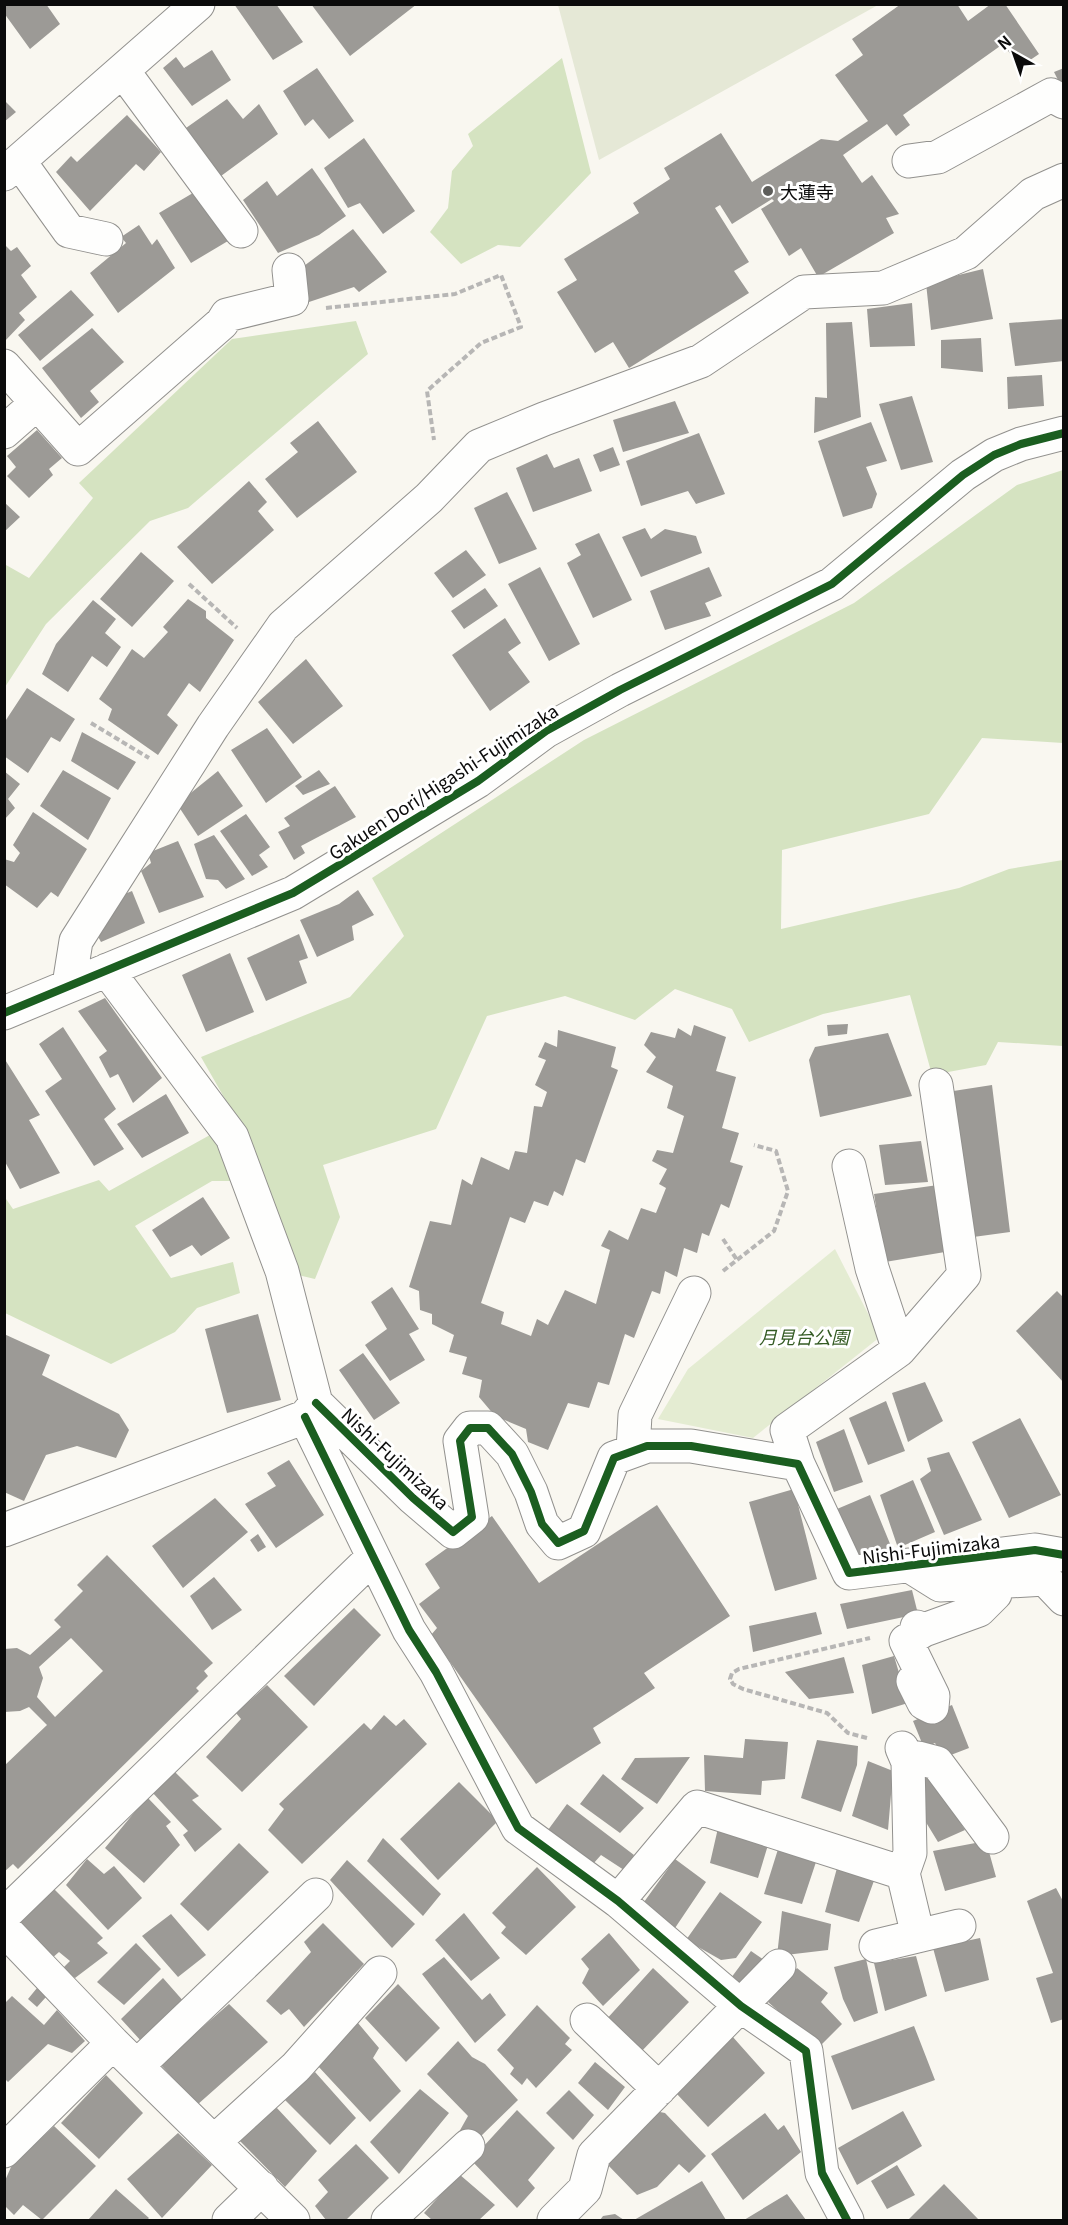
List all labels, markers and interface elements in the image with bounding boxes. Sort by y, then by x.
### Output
north arrow [984,24,1044,84]
text: N [991,29,1016,55]
place label: 大蓮寺 [780,178,834,204]
marker: 大蓮寺 [761,184,775,198]
street label: Gakuen Dori/Higashi-Fujimizaka [323,697,563,865]
park label: 月見台公園 [759,1323,852,1349]
street label: Nishi-Fujimizaka [336,1401,456,1515]
street label: Nishi-Fujimizaka [861,1527,1001,1569]

